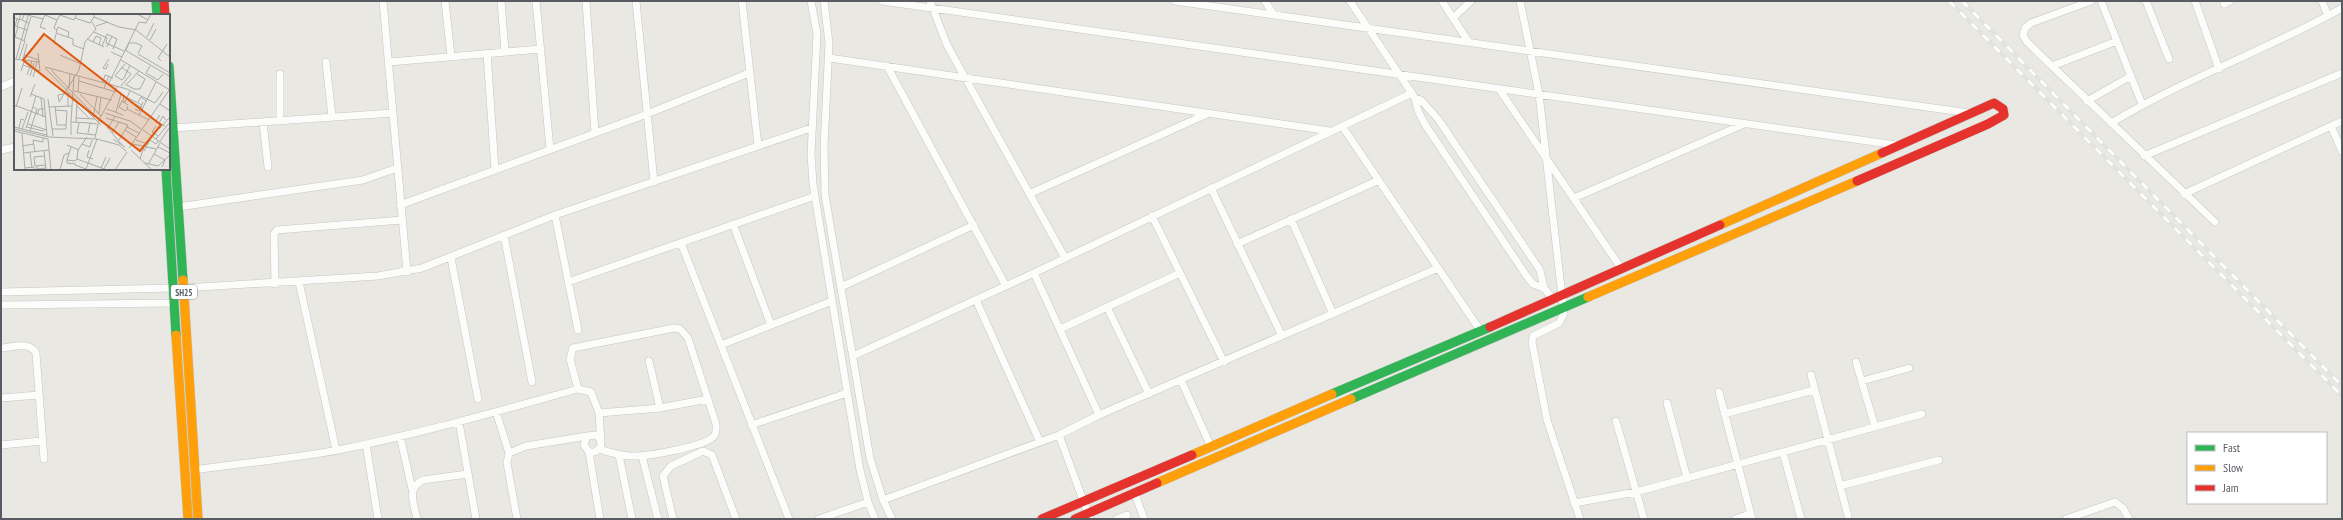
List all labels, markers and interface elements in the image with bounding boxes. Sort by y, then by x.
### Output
inset map [14,14,170,170]
road number: SH25 [171,285,197,299]
legend [2187,432,2327,504]
text: Fast [2223,440,2241,455]
text: Slow [2223,460,2244,475]
text: Jam [2222,480,2239,495]

